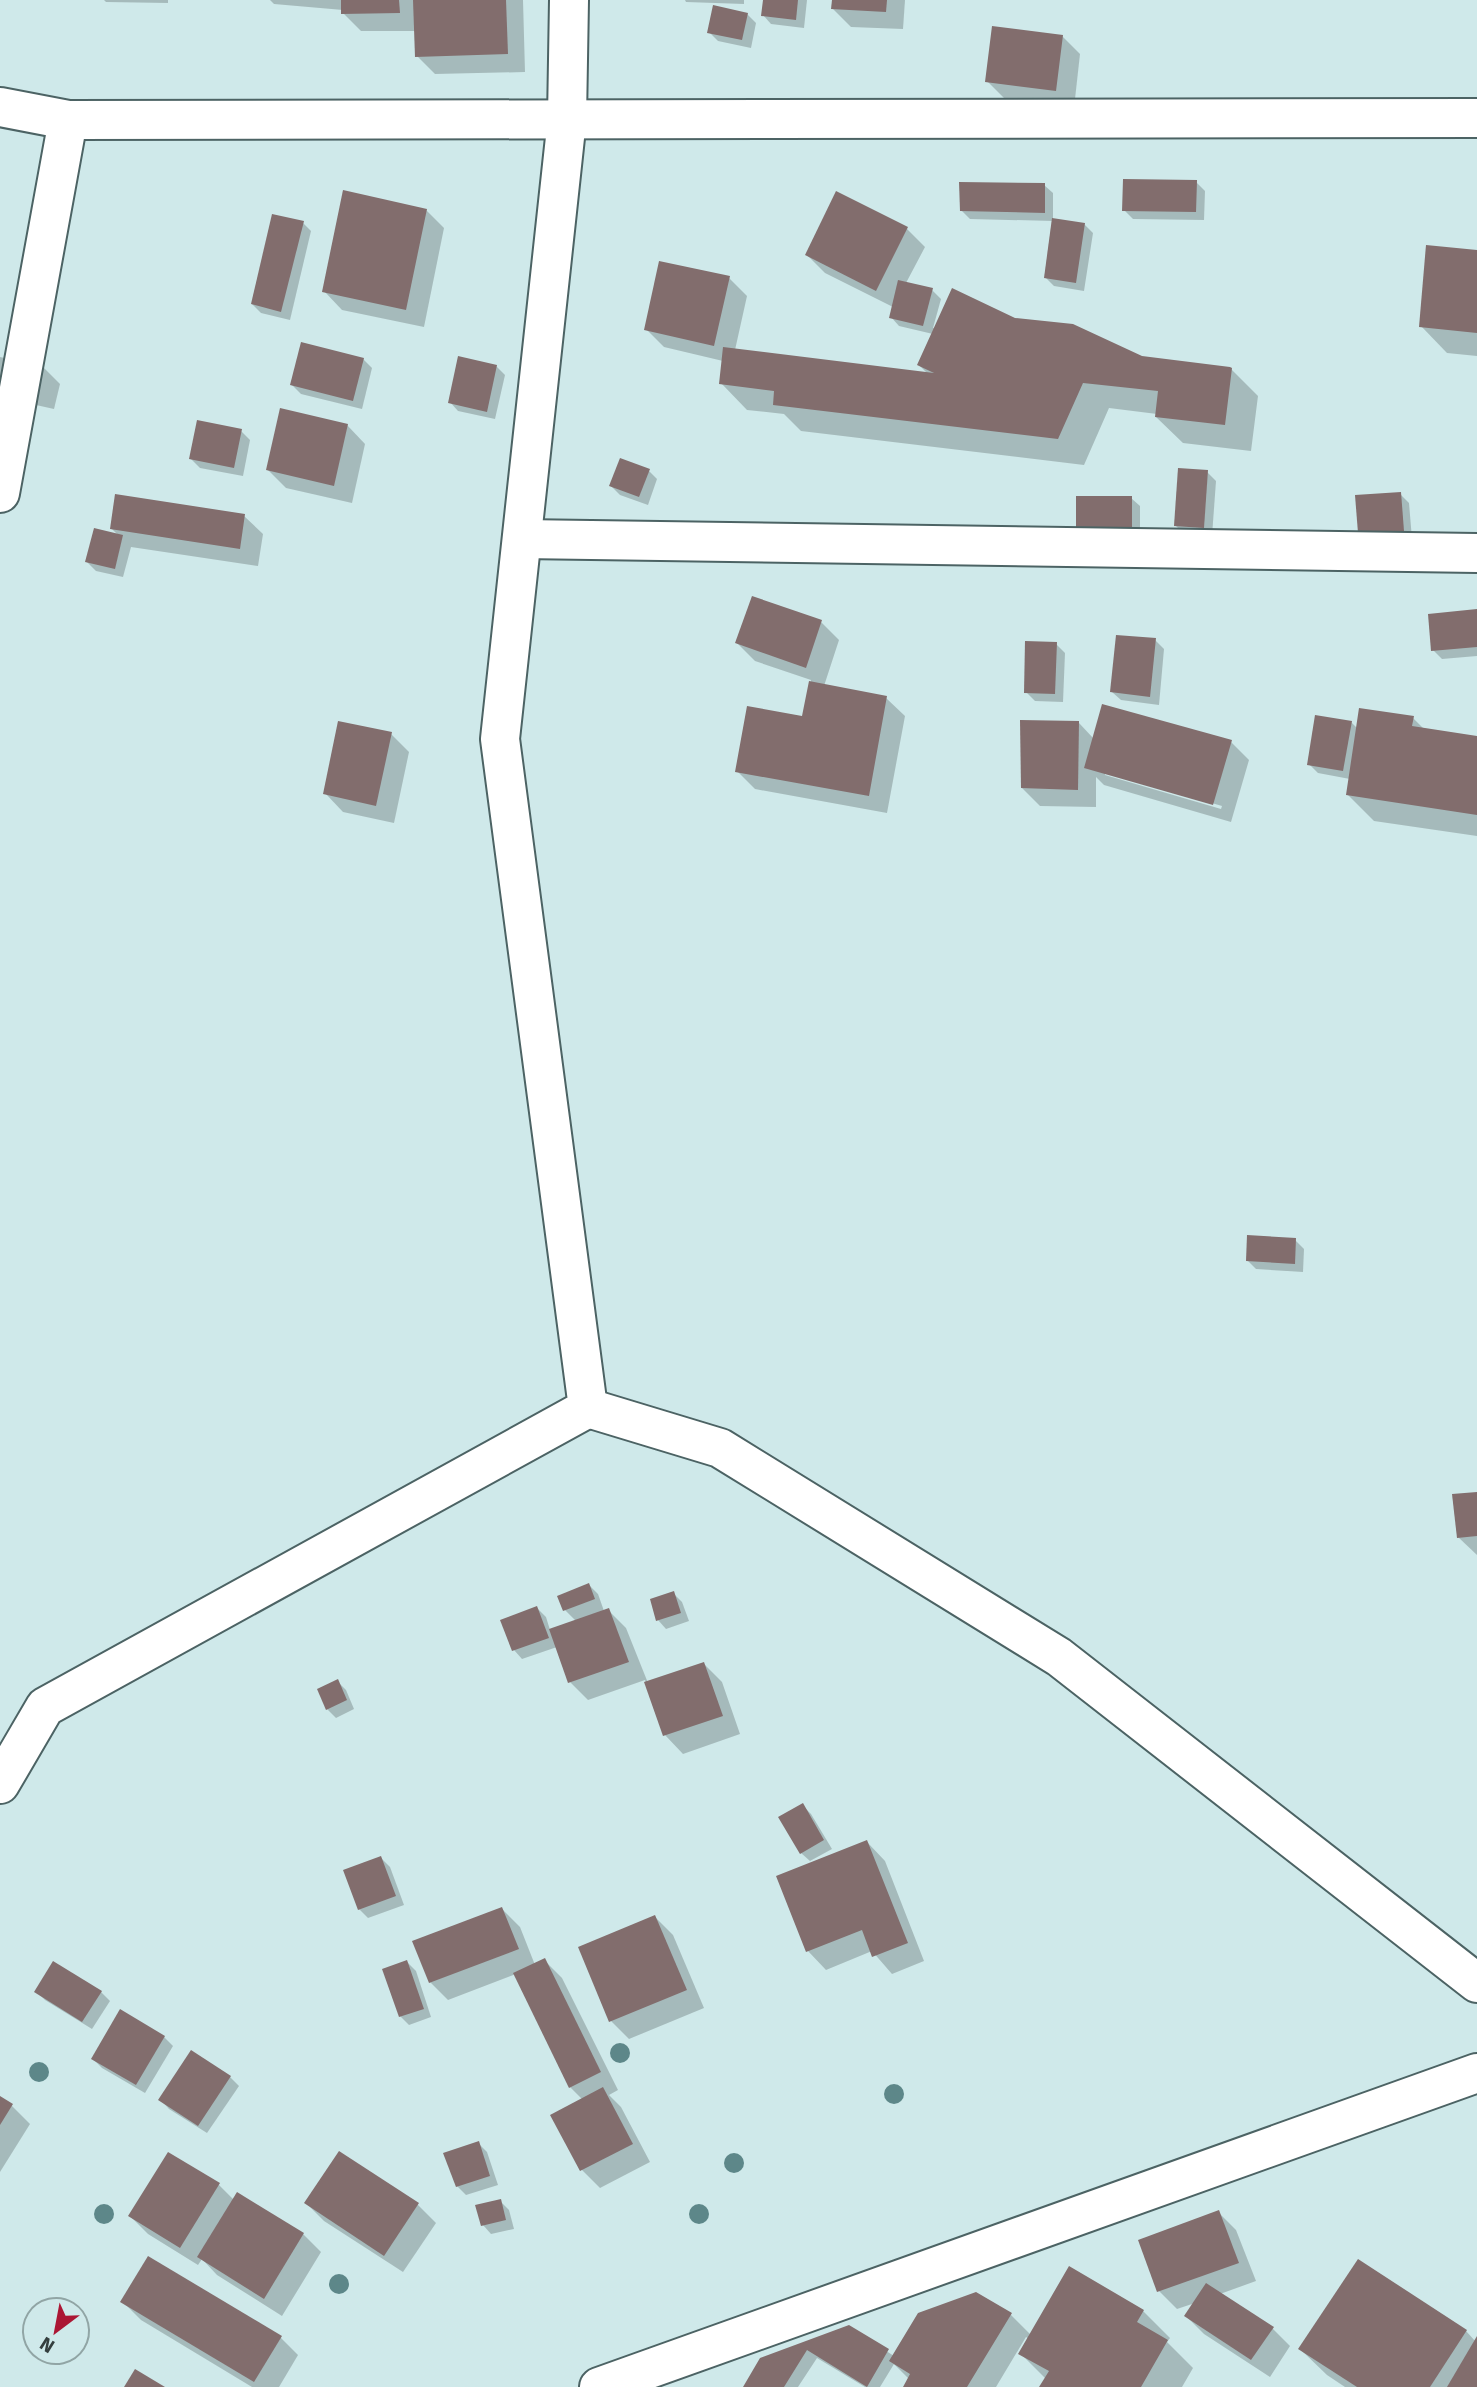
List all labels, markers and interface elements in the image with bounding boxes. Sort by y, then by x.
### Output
north arrow [21,2296,91,2366]
text: N [36,2332,59,2358]

